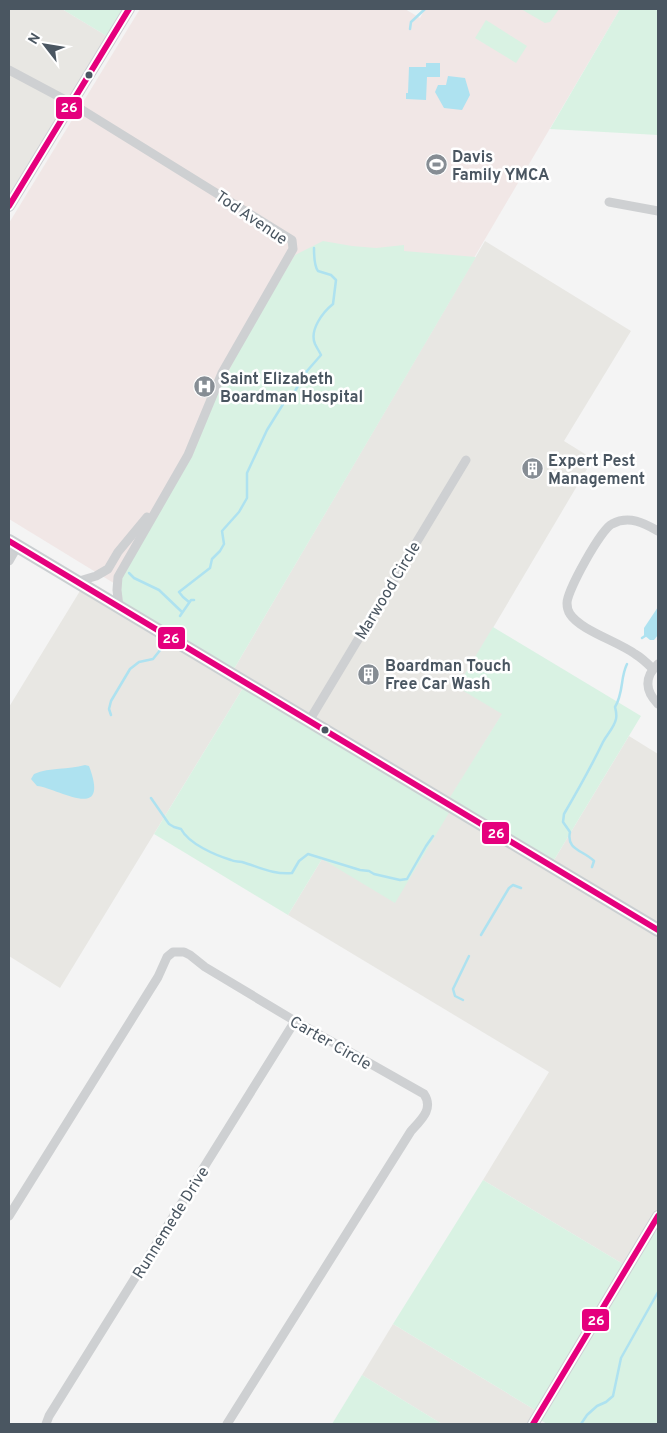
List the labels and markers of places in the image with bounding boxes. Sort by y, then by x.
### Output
unlabelled marker [84,70,94,80]
place label: Davis Family YMCA [452,148,549,186]
sports icon: Davis Family YMCA [424,153,448,177]
place label: Saint Elizabeth Boardman Hospital [220,370,363,408]
hospital icon: Saint Elizabeth Boardman Hospital [192,375,216,399]
place label: Expert Pest Management [548,452,645,490]
building icon: Expert Pest Management [520,457,544,481]
place label: Boardman Touch Free Car Wash [385,657,511,695]
building icon: Boardman Touch Free Car Wash [357,662,381,686]
unlabelled marker [320,725,330,735]

